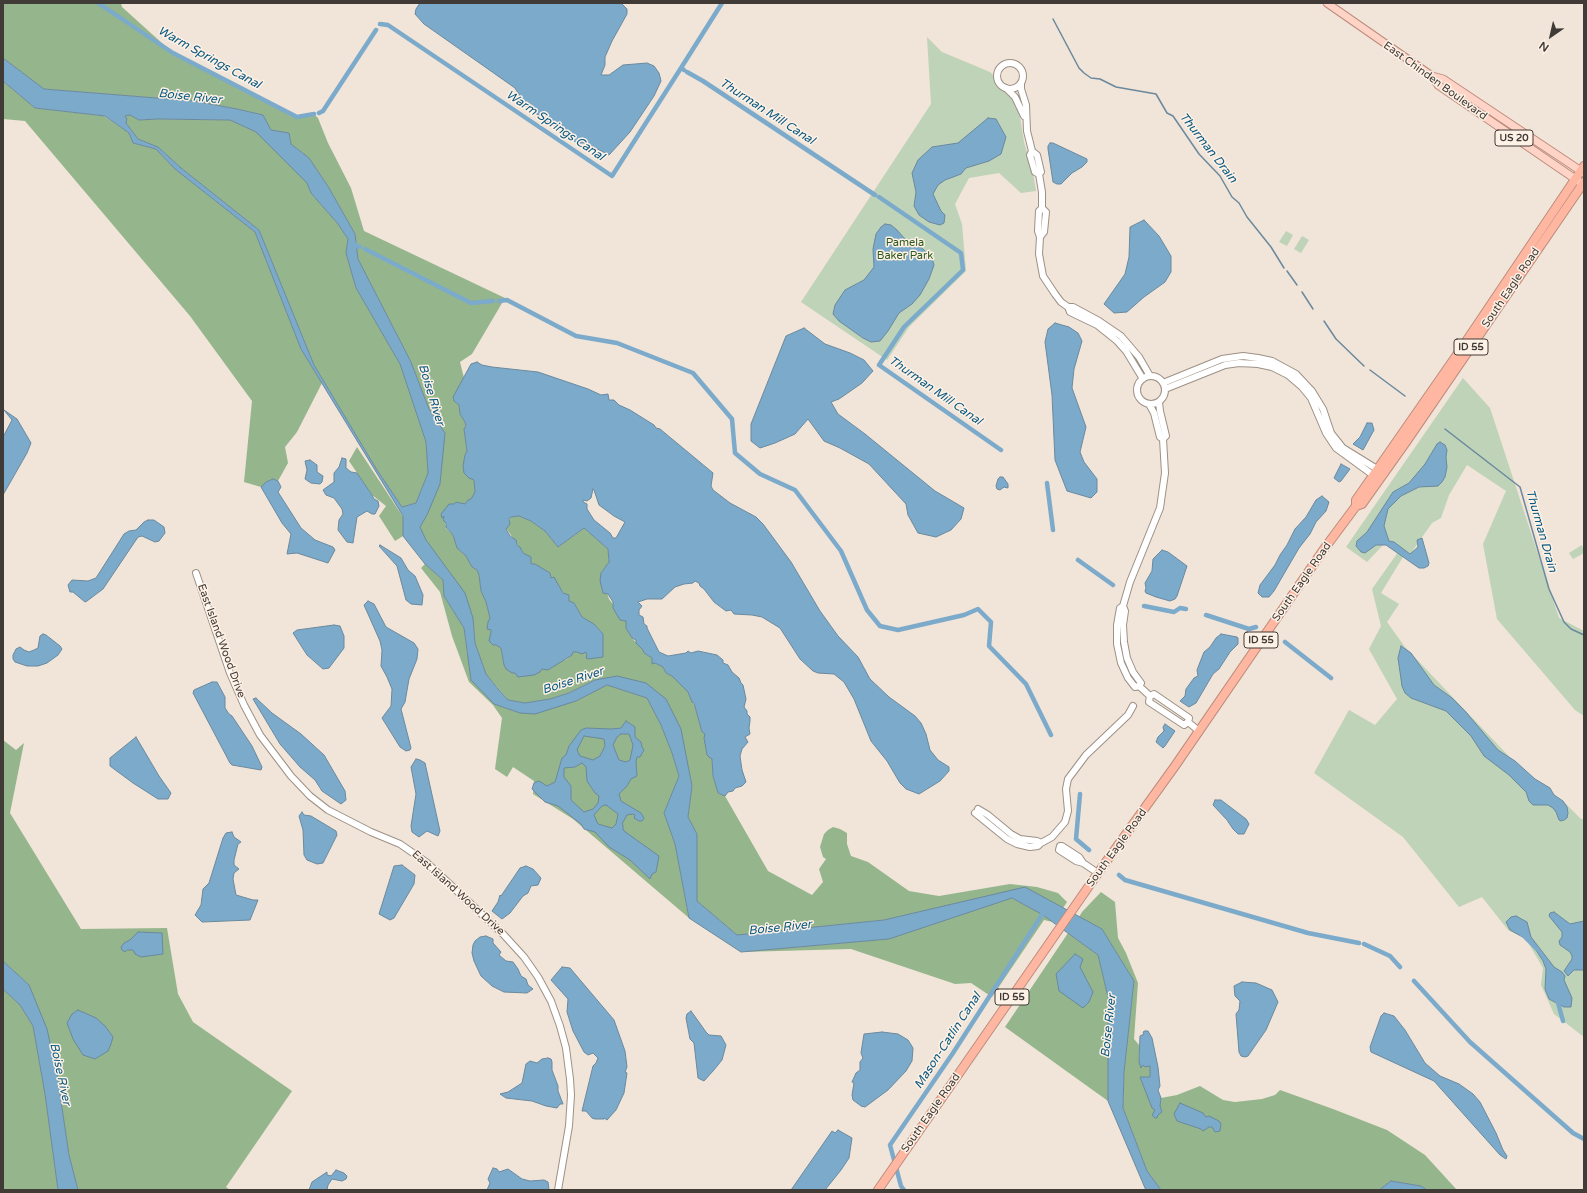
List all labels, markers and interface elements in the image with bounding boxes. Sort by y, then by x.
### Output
north arrow [1531,16,1571,56]
water label: Warm Springs Canal [155,24,263,92]
street label: East Chinden Boulevard [1381,39,1489,123]
text: N [1537,39,1551,54]
water label: Thurman Mill Canal [717,76,817,148]
water label: Boise River [158,87,222,107]
water label: Warm Springs Canal [503,88,607,164]
water label: Thurman Drain [1176,110,1240,186]
road number: US 20 [1495,130,1533,146]
park label: Pamela Baker Park [877,236,933,262]
street label: South Eagle Road [1479,246,1543,330]
road number: ID 55 [1454,339,1488,355]
water label: Thurman Mill Canal [886,353,984,429]
water label: Boise River [415,363,447,427]
water label: Thurman Drain [1522,488,1560,574]
street label: South Eagle Road [1270,540,1334,624]
street label: East Island Wood Drive [194,582,248,700]
road number: ID 55 [1244,632,1278,648]
water label: Boise River [541,664,605,698]
street label: South Eagle Road [1084,806,1150,890]
street label: East Island Wood Drive [409,848,507,938]
water label: Boise River [748,918,812,938]
road number: ID 55 [995,989,1029,1005]
water label: Mason-Catlin Canal [912,990,984,1092]
water label: Boise River [1099,994,1119,1058]
water label: Boise River [46,1041,74,1107]
street label: South Eagle Road [899,1071,963,1155]

